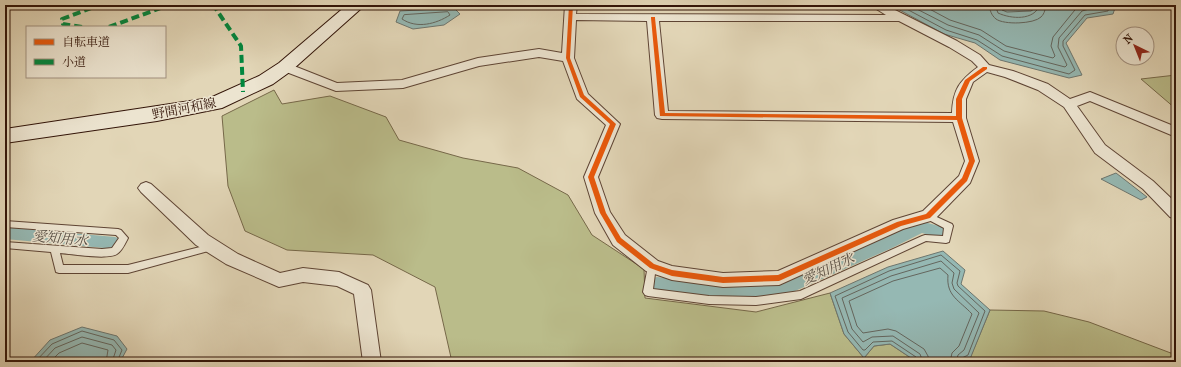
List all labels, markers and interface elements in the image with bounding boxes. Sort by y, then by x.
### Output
legend [26,26,166,78]
north arrow [1115,26,1155,66]
text: N [1121,31,1136,47]
text: 自転車道 [62,35,110,49]
text: 小道 [62,55,86,69]
street label: 野間河和線 [151,95,217,122]
water label: 愛知用水 [31,228,91,250]
water label: 愛知用水 [799,249,859,289]

